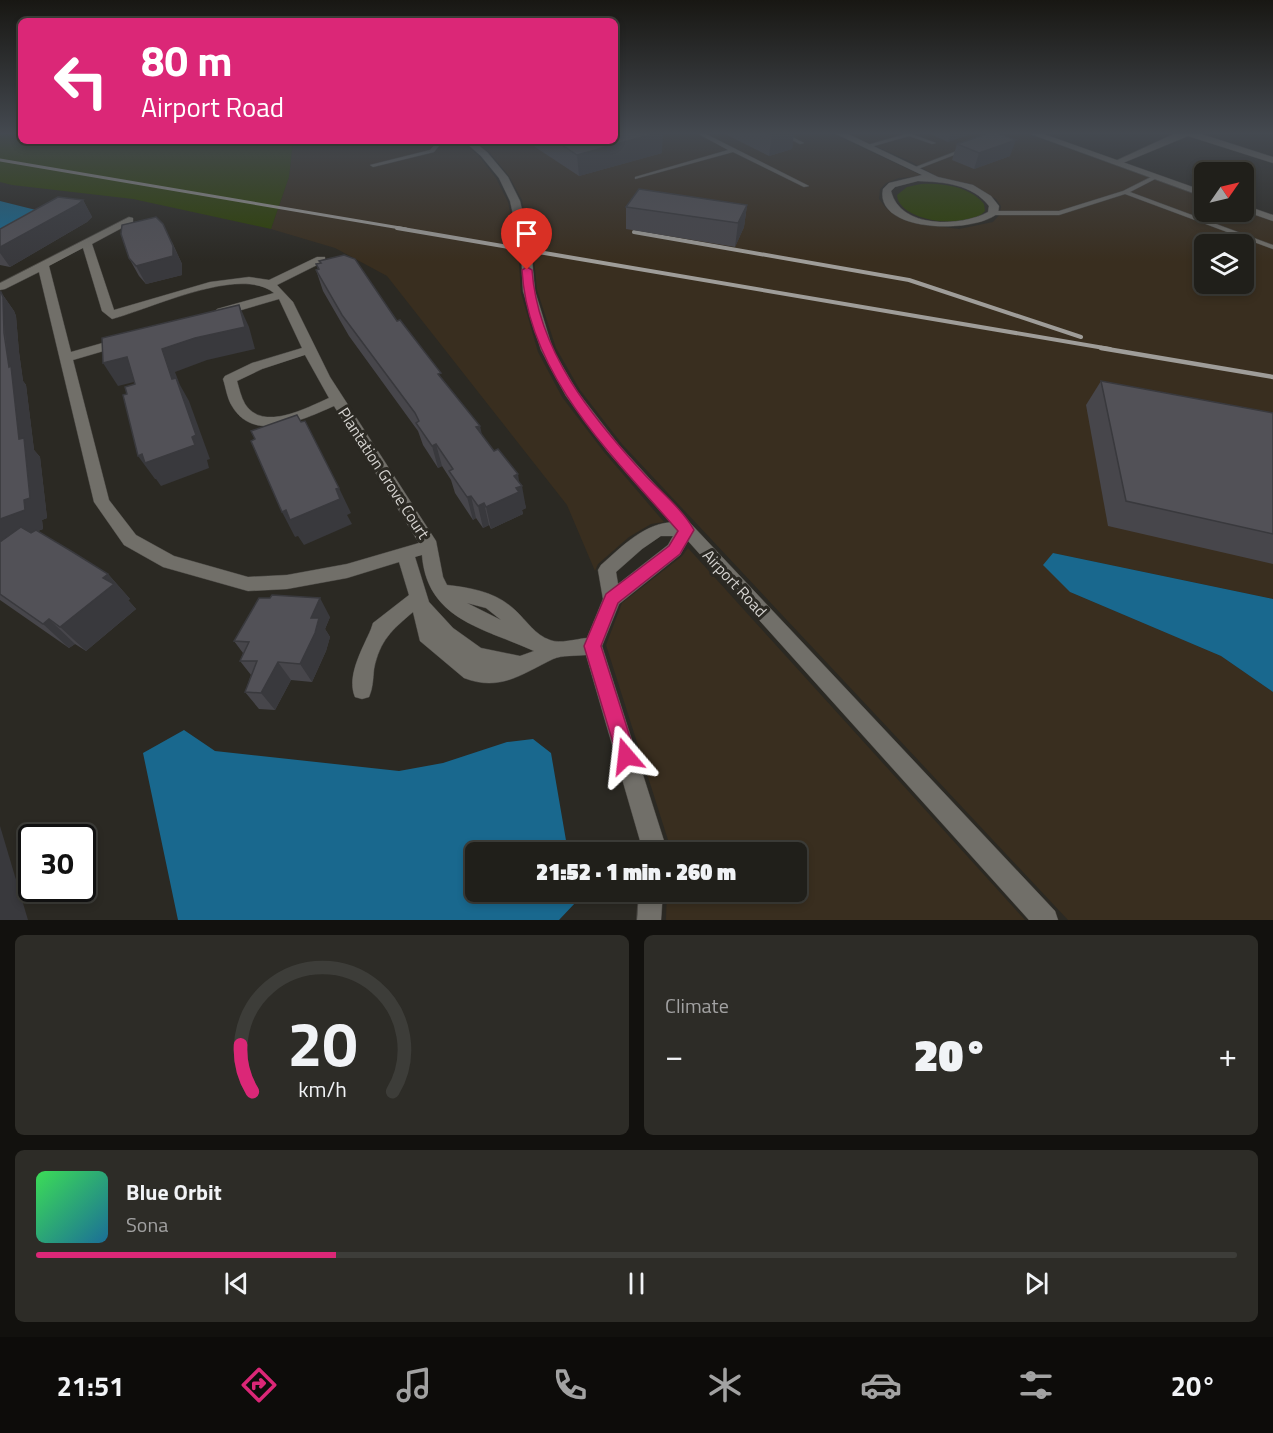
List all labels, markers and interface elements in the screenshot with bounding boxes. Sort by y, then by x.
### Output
text: 80 m [141,28,233,92]
icon: left [42,42,120,120]
text: Airport Road [141,86,284,127]
north arrow [1194,162,1254,222]
map controls [1194,162,1254,294]
pin [501,208,552,270]
icon: arrive [510,217,543,250]
button: layers [1194,234,1254,294]
street label: Plantation Grove Court [332,403,436,544]
street label: Airport Road [697,544,773,622]
position arrow [594,724,658,788]
speed limit sign: 30 [18,824,96,902]
text: 21:52 · 1 min · 260 m [536,855,736,889]
text: Climate [665,990,729,1021]
text: 20 [287,995,357,1090]
text: 20° [914,1020,988,1088]
text: − [665,1030,683,1080]
text: + [1219,1030,1237,1080]
text: km/h [298,1073,346,1105]
text: Blue Orbit [126,1175,222,1209]
text: Sona [126,1209,168,1240]
icon: previous [220,1267,253,1300]
icon: pause [620,1267,653,1300]
icon: next [1020,1267,1053,1300]
icon: directions [238,1364,280,1406]
icon: music [393,1364,435,1406]
icon: phone [549,1364,591,1406]
icon: climate [704,1364,746,1406]
icon: car [860,1364,902,1406]
icon: filters [1015,1364,1057,1406]
text: 21:51 [57,1365,124,1406]
text: 20° [1171,1365,1216,1406]

